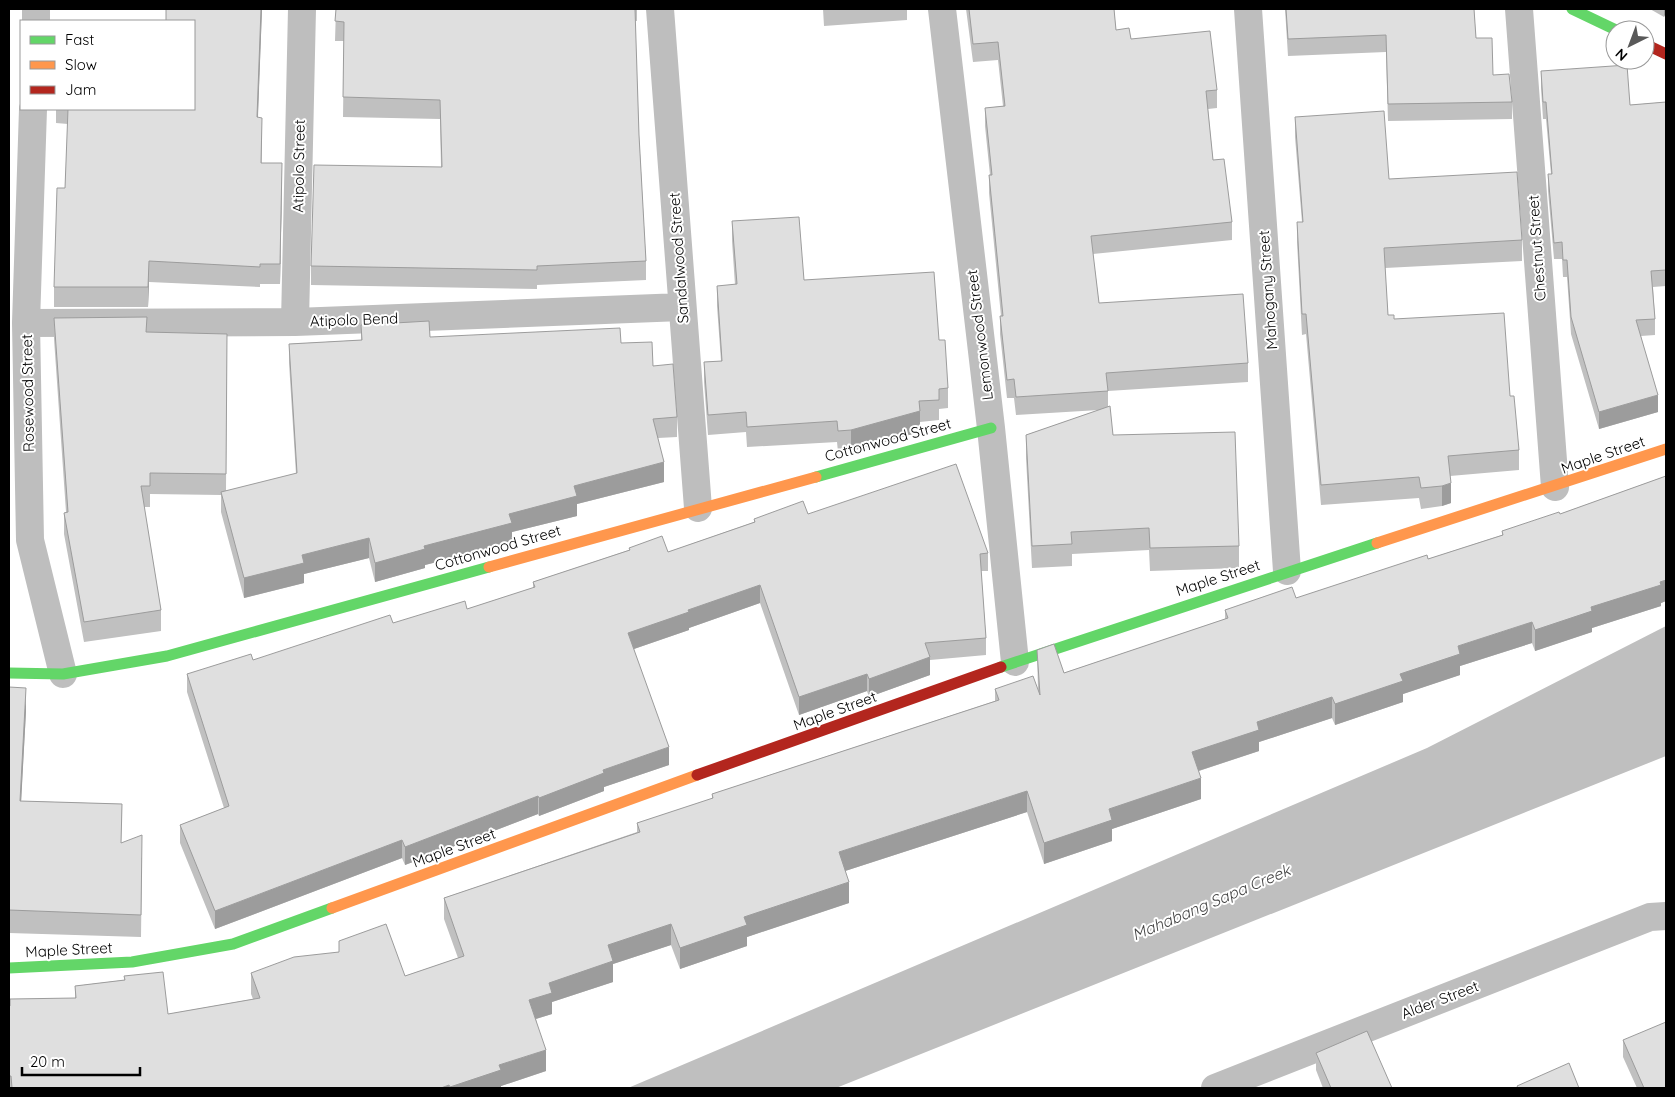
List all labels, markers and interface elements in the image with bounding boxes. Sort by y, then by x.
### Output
legend [20,20,195,110]
north arrow [1605,20,1655,70]
text: Fast [65,30,94,49]
text: N [1611,45,1631,65]
text: Slow [65,55,97,74]
text: Jam [65,80,96,99]
street label: Atipolo Street [288,119,309,213]
street label: Sandalwood Street [664,192,693,324]
street label: Chestnut Street [1523,194,1550,302]
street label: Mahogany Street [1254,230,1281,350]
street label: Lemonwood Street [962,269,997,401]
street label: Atipolo Bend [309,308,399,331]
street label: Rosewood Street [17,334,38,452]
street label: Cottonwood Street [822,413,953,466]
street label: Maple Street [1558,431,1647,478]
street label: Cottonwood Street [433,520,563,575]
street label: Maple Street [1173,555,1262,600]
street label: Maple Street [790,687,879,734]
street label: Maple Street [409,824,498,871]
water label: Mahabang Sapa Creek [1129,859,1294,944]
street label: Maple Street [25,938,113,961]
street label: Alder Street [1398,976,1481,1023]
scale bar [22,1044,140,1076]
text: 20 m [30,1052,65,1071]

